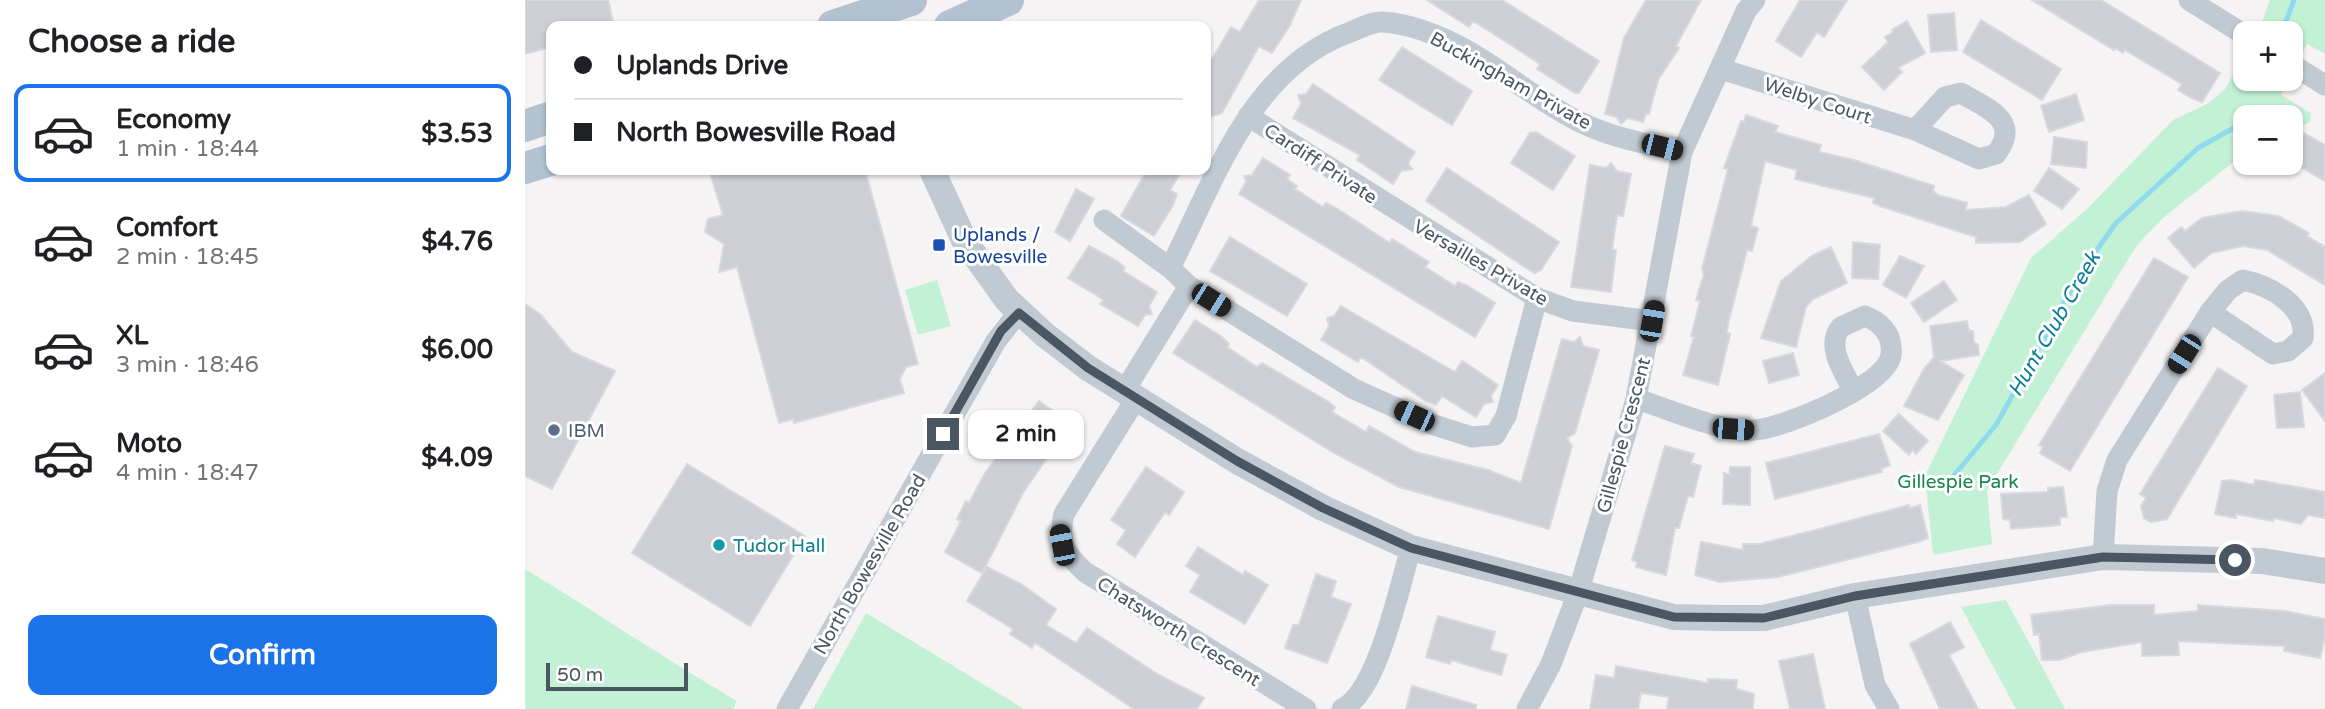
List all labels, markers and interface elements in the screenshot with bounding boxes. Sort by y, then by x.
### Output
map controls [2233,21,2303,175]
button: + [2233,21,2303,91]
text: Choose a ride [28,23,235,61]
street label: Buckingham Private [1426,27,1595,134]
text: Uplands Drive [616,50,788,81]
street label: Welby Court [1761,73,1874,129]
icon: car [32,102,95,165]
text: Economy [116,104,231,135]
button: − [2233,105,2303,175]
text: North Bowesville Road [616,117,896,148]
text: $3.53 [421,118,493,149]
street label: Cardiff Private [1260,119,1381,209]
car [1640,132,1685,162]
text: 1 min · 18:44 [116,135,259,163]
icon: car [32,210,95,273]
text: Comfort [116,212,218,243]
street label: Versailles Private [1409,215,1552,310]
place label: Uplands / Bowesville [953,224,1047,268]
text: $4.76 [421,226,493,257]
marker: Uplands / Bowesville [931,237,947,253]
text: 2 min · 18:45 [116,243,259,271]
water label: Hunt Club Creek [2003,246,2107,401]
car [1188,280,1235,320]
car [1639,298,1666,344]
icon: car [32,318,95,381]
text: XL [116,320,148,351]
car [2164,331,2205,377]
text: $6.00 [421,334,493,365]
text: 3 min · 18:46 [116,351,259,379]
street label: Gillespie Crescent [1593,355,1655,515]
car [1391,398,1438,434]
callout: 2 min [967,410,1083,458]
car [1712,417,1755,441]
route end [927,418,959,450]
place label: IBM [568,420,605,442]
text: 2 min [995,420,1057,448]
marker: IBM [546,422,562,438]
icon: car [32,426,95,489]
text: Moto [116,428,182,459]
text: $4.09 [421,442,493,473]
text: 4 min · 18:47 [116,459,259,487]
street label: North Bowesville Road [809,470,931,659]
park label: Gillespie Park [1897,471,2019,493]
car [1048,522,1077,568]
place label: Tudor Hall [733,535,825,557]
marker: Tudor Hall [711,537,727,553]
route start [2219,544,2251,576]
street label: Chatsworth Crescent [1093,573,1264,691]
button: Confirm [28,615,497,695]
scale bar [546,660,688,692]
text: 50 m [557,664,603,686]

